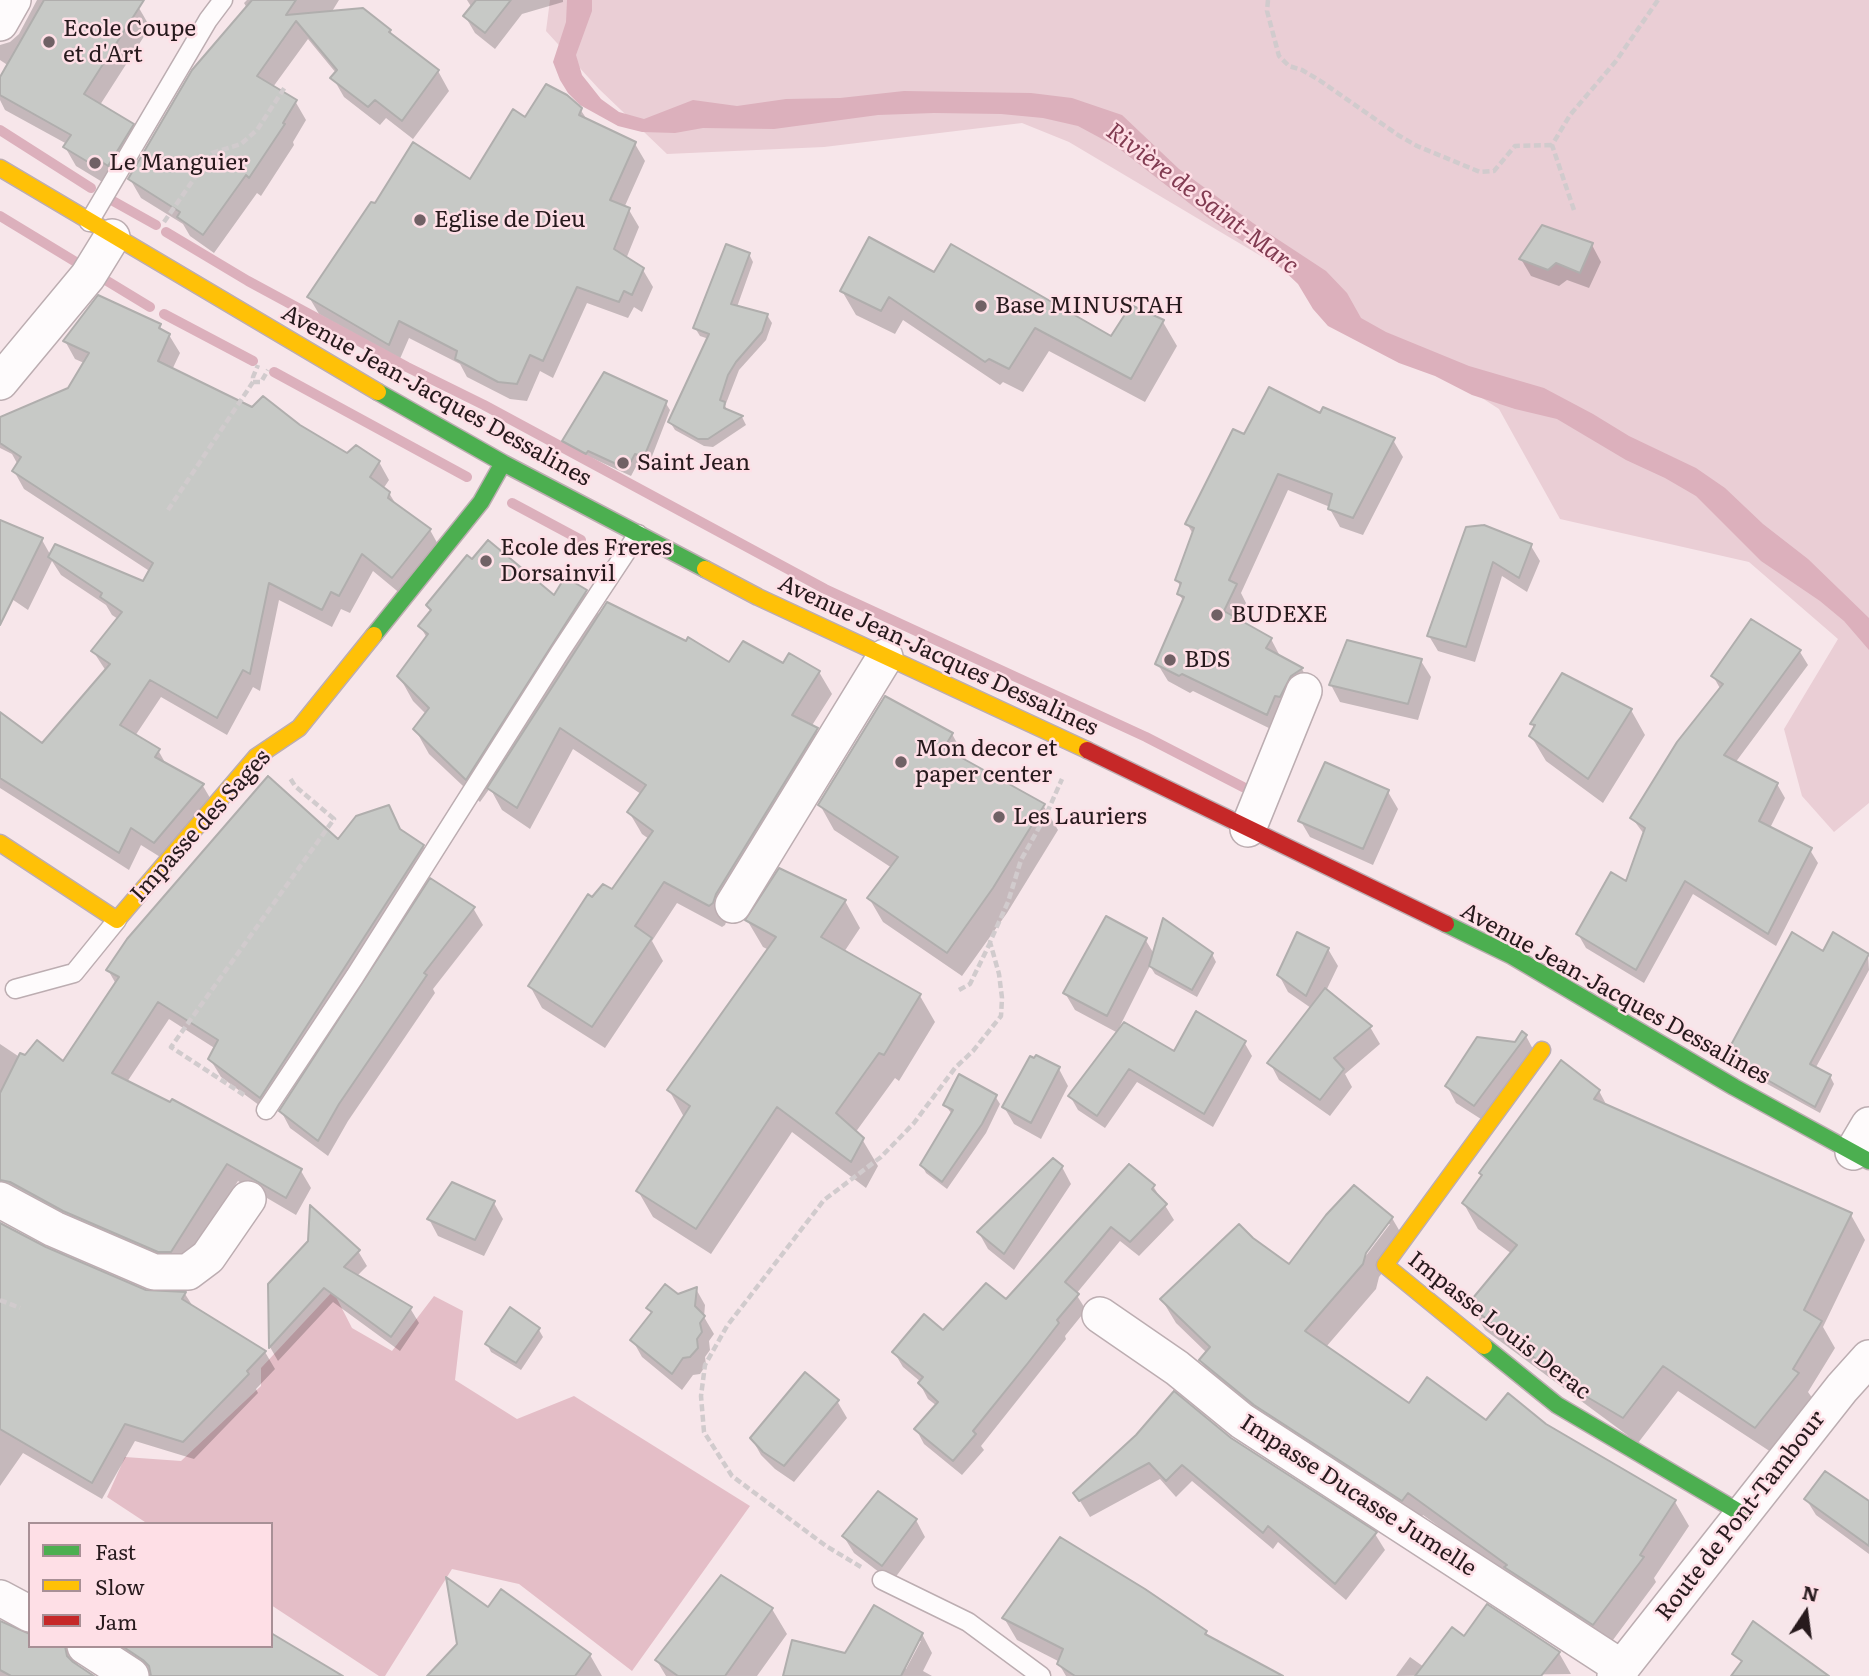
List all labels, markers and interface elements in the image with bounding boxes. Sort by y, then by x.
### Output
place label: Ecole Coupe et d'Art [63,15,196,69]
marker: Ecole Coupe et d'Art [41,34,57,50]
water label: Rivière de Saint-Marc [1100,117,1304,281]
place label: Le Manguier [109,149,248,177]
marker: Le Manguier [87,155,103,171]
place label: Eglise de Dieu [434,206,586,234]
marker: Eglise de Dieu [412,212,428,228]
place label: Base MINUSTAH [995,292,1184,320]
marker: Base MINUSTAH [973,298,989,314]
street label: Avenue Jean-Jacques Dessalines [277,299,595,493]
place label: Saint Jean [637,449,750,477]
marker: Saint Jean [615,455,631,471]
place label: Ecole des Freres Dorsainvil [500,534,672,588]
marker: Ecole des Freres Dorsainvil [478,553,494,569]
street label: Avenue Jean-Jacques Dessalines [774,570,1102,742]
place label: BUDEXE [1231,601,1328,629]
marker: BUDEXE [1209,607,1225,623]
place label: BDS [1184,646,1231,674]
marker: BDS [1162,652,1178,668]
place label: Mon decor et paper center [915,735,1057,789]
street label: Impasse des Sages [125,744,277,908]
marker: Mon decor et paper center [893,754,909,770]
place label: Les Lauriers [1013,803,1147,831]
marker: Les Lauriers [991,809,1007,825]
street label: Avenue Jean-Jacques Dessalines [1456,897,1774,1091]
street label: Impasse Louis Derac [1402,1246,1596,1406]
street label: Route de Pont-Tambour [1650,1406,1832,1626]
street label: Impasse Ducasse Jumelle [1235,1409,1481,1583]
legend [28,1522,273,1648]
text: Fast [95,1535,136,1566]
text: Slow [95,1570,145,1601]
text: N [1800,1577,1822,1608]
north arrow [1771,1578,1841,1648]
text: Jam [95,1605,137,1636]

